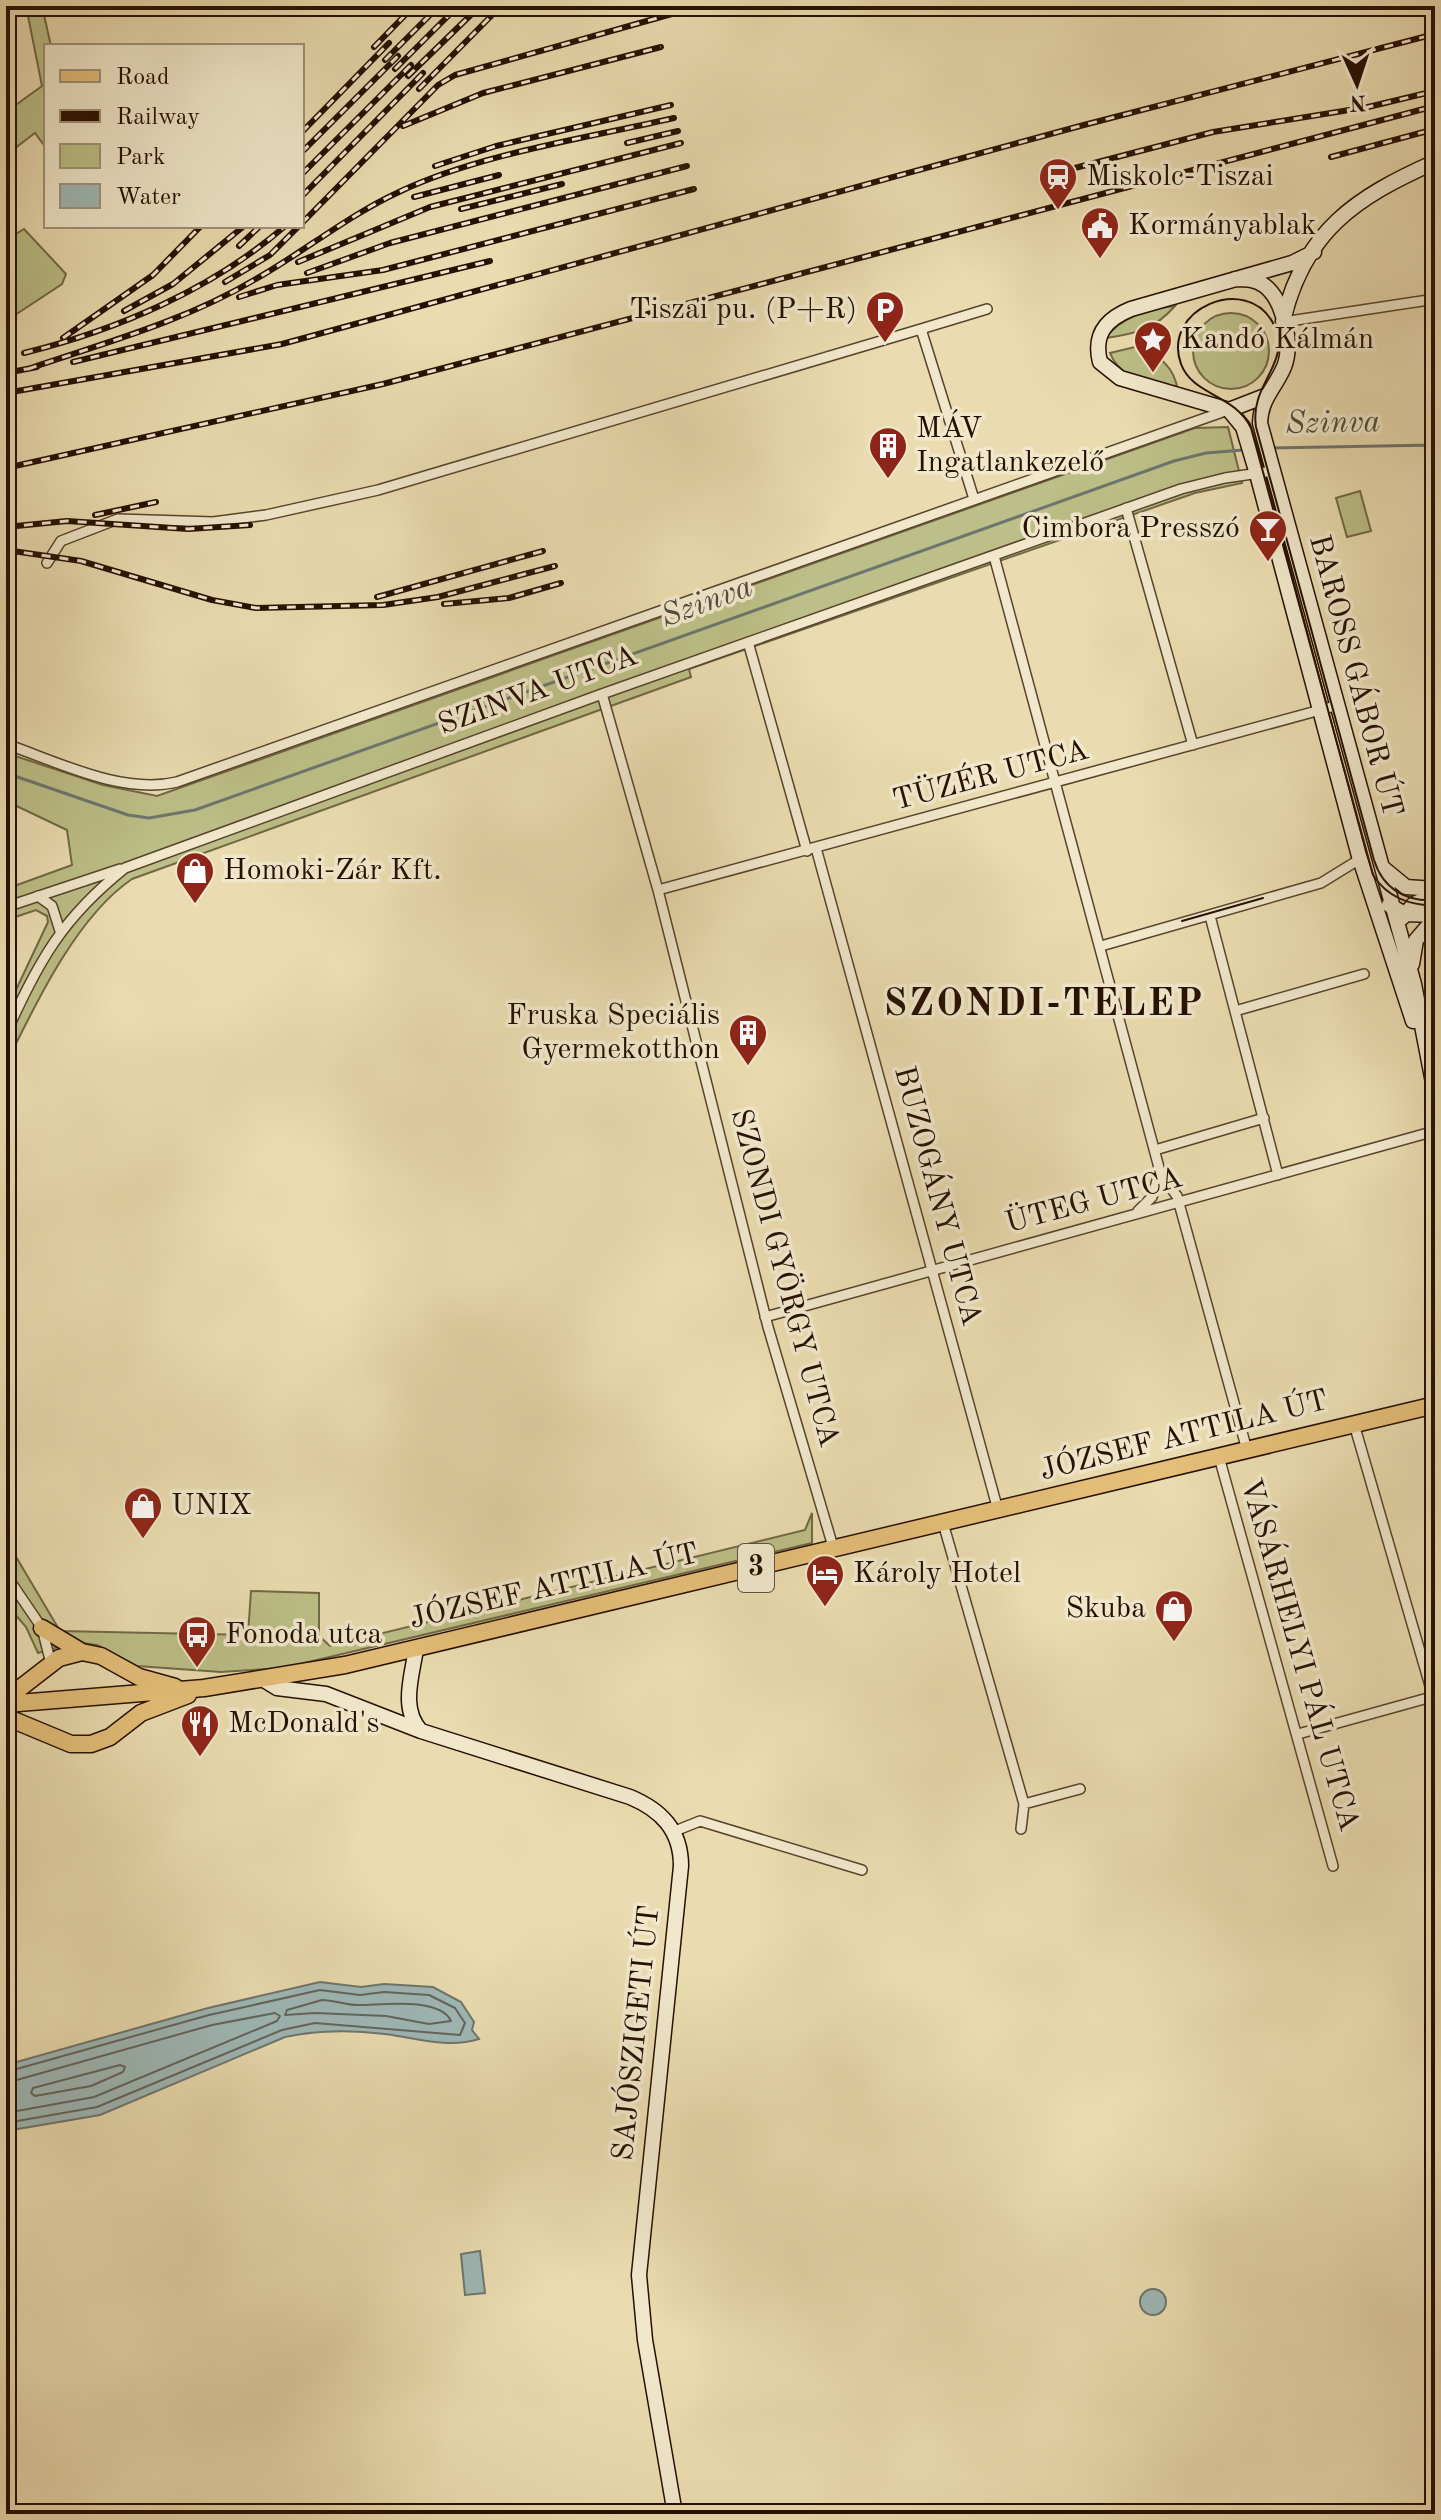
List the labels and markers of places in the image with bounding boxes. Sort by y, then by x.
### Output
station icon: Miskolc-Tiszai [1037,156,1079,211]
place label: Miskolc-Tiszai [1086,162,1274,192]
public building icon: Kormányablak [1079,205,1121,260]
place label: Kormányablak [1128,211,1316,241]
parking icon: Tiszai pu. (P+R) [864,289,906,344]
place label: Tiszai pu. (P+R) [629,295,857,325]
place icon: Kandó Kálmán [1132,319,1174,374]
place label: Kandó Kálmán [1181,325,1374,355]
place label: MÁV Ingatlankezelő [916,409,1104,478]
building icon: MÁV Ingatlankezelő [867,425,909,480]
bar icon: Cimbora Presszó [1247,508,1289,563]
place label: Cimbora Presszó [1022,514,1240,544]
shop icon: Homoki-Zár Kft. [174,850,216,905]
place label: Homoki-Zár Kft. [223,856,442,886]
place label: Fruska Speciális Gyermekotthon [506,1001,720,1065]
building icon: Fruska Speciális Gyermekotthon [727,1012,769,1067]
shop icon: UNIX [122,1485,164,1540]
place label: UNIX [171,1491,252,1521]
hotel icon: Károly Hotel [804,1553,846,1608]
place label: Károly Hotel [853,1559,1021,1589]
shop icon: Skuba [1153,1588,1195,1643]
place label: Skuba [1066,1594,1146,1624]
bus stop icon: Fonoda utca [176,1614,218,1669]
place label: Fonoda utca [225,1620,383,1650]
restaurant icon: McDonald's [179,1703,221,1758]
place label: McDonald's [228,1709,380,1739]

